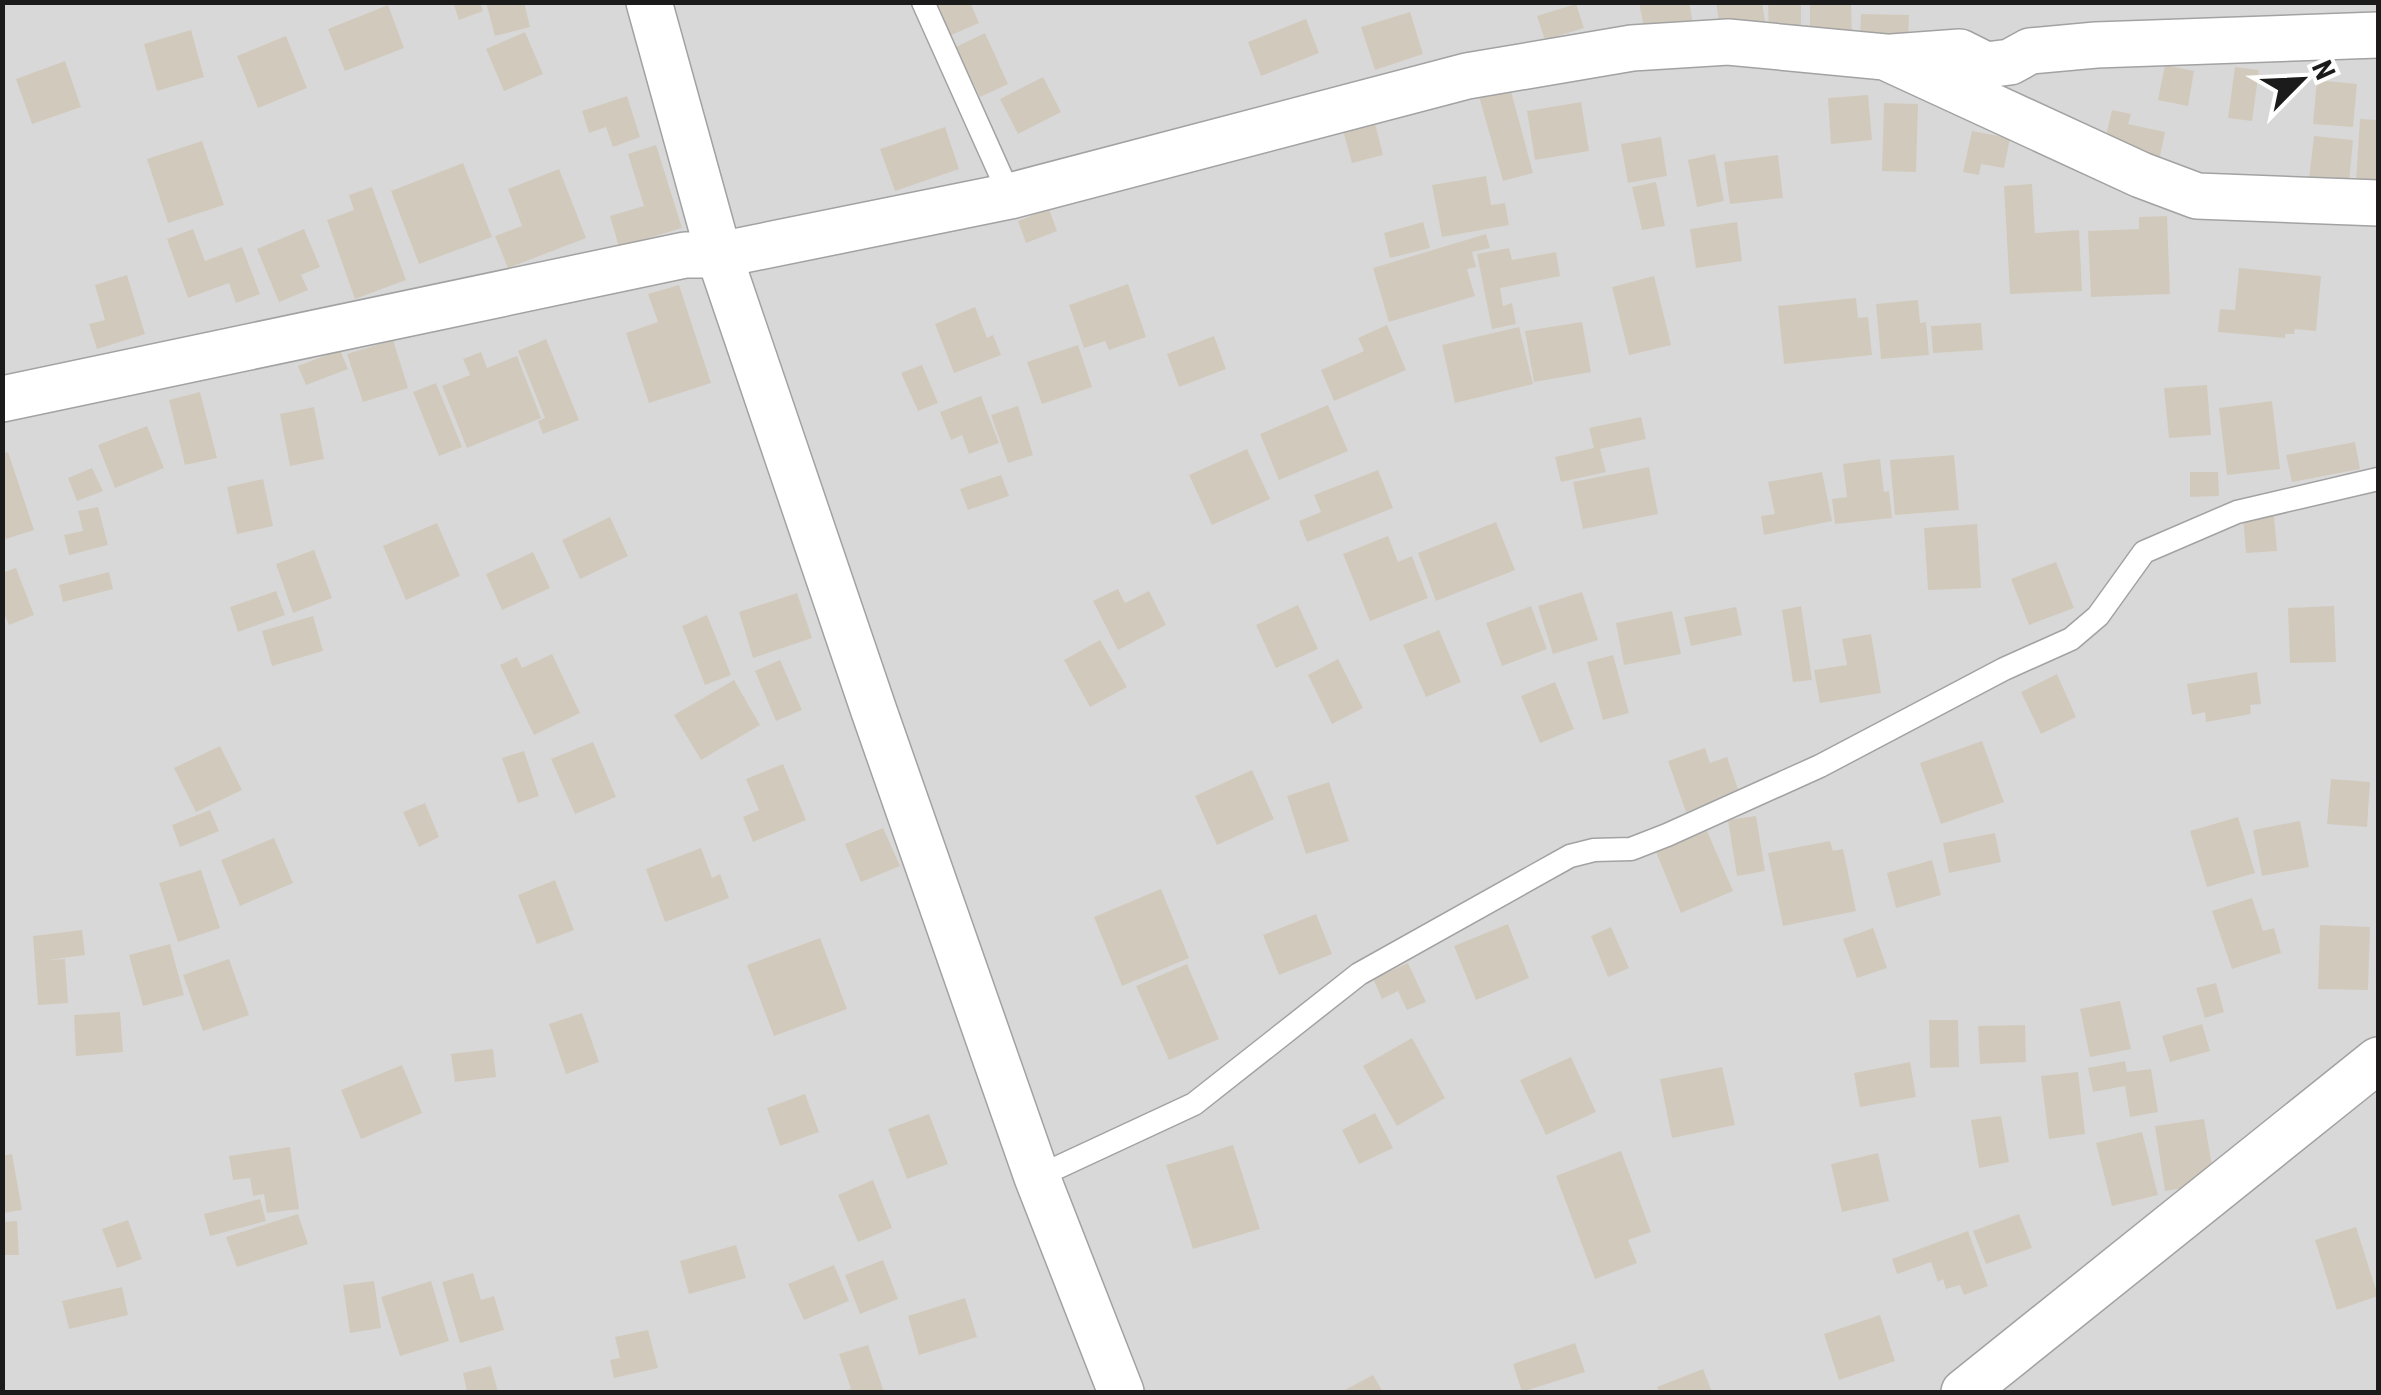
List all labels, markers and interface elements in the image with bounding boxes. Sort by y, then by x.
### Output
north arrow [2251,30,2351,130]
text: N [2305,55,2342,85]

